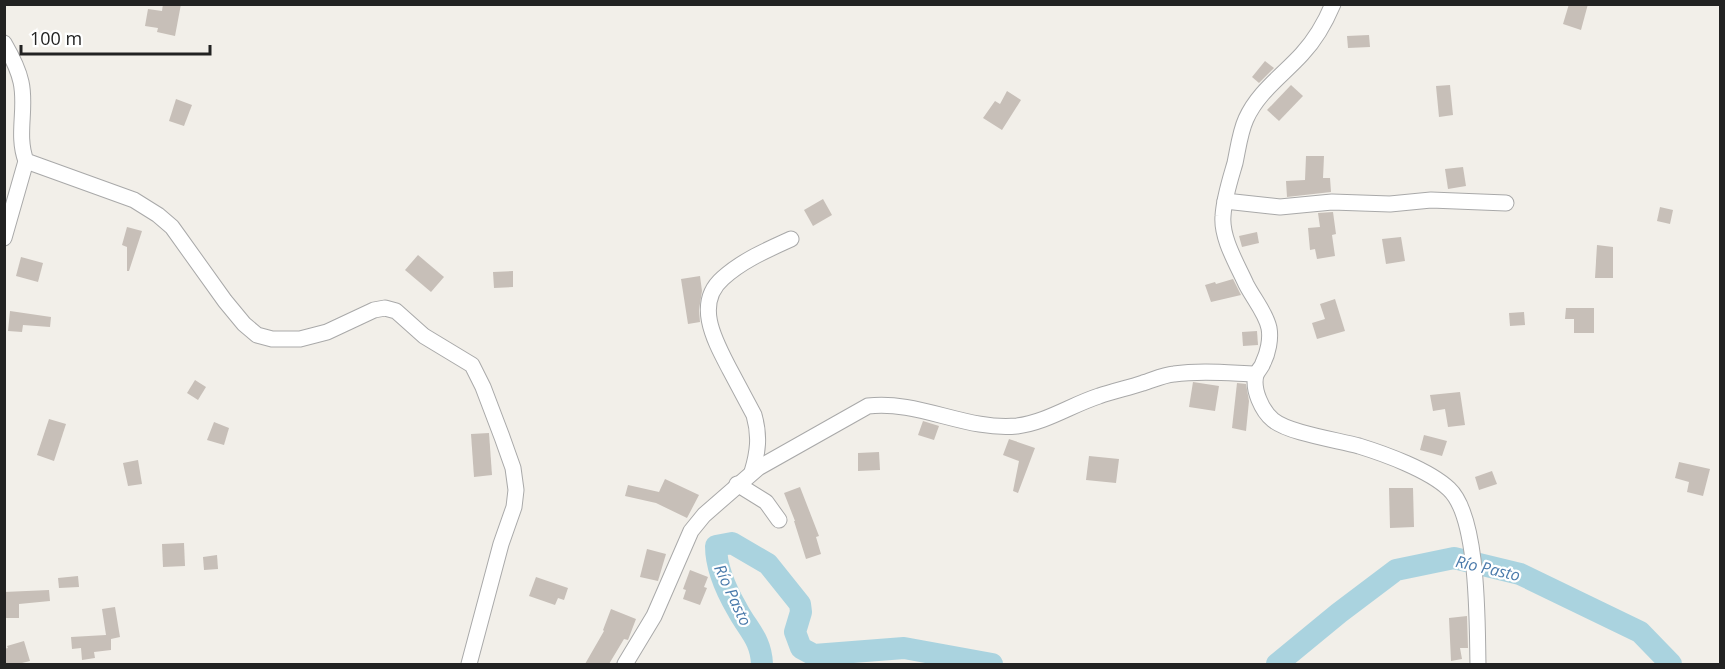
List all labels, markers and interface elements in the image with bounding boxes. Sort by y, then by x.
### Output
scale bar [21,18,210,56]
text: 100 m [30,26,82,50]
water label: Río Pasto [1454,550,1522,586]
water label: Río Pasto [709,561,757,629]

